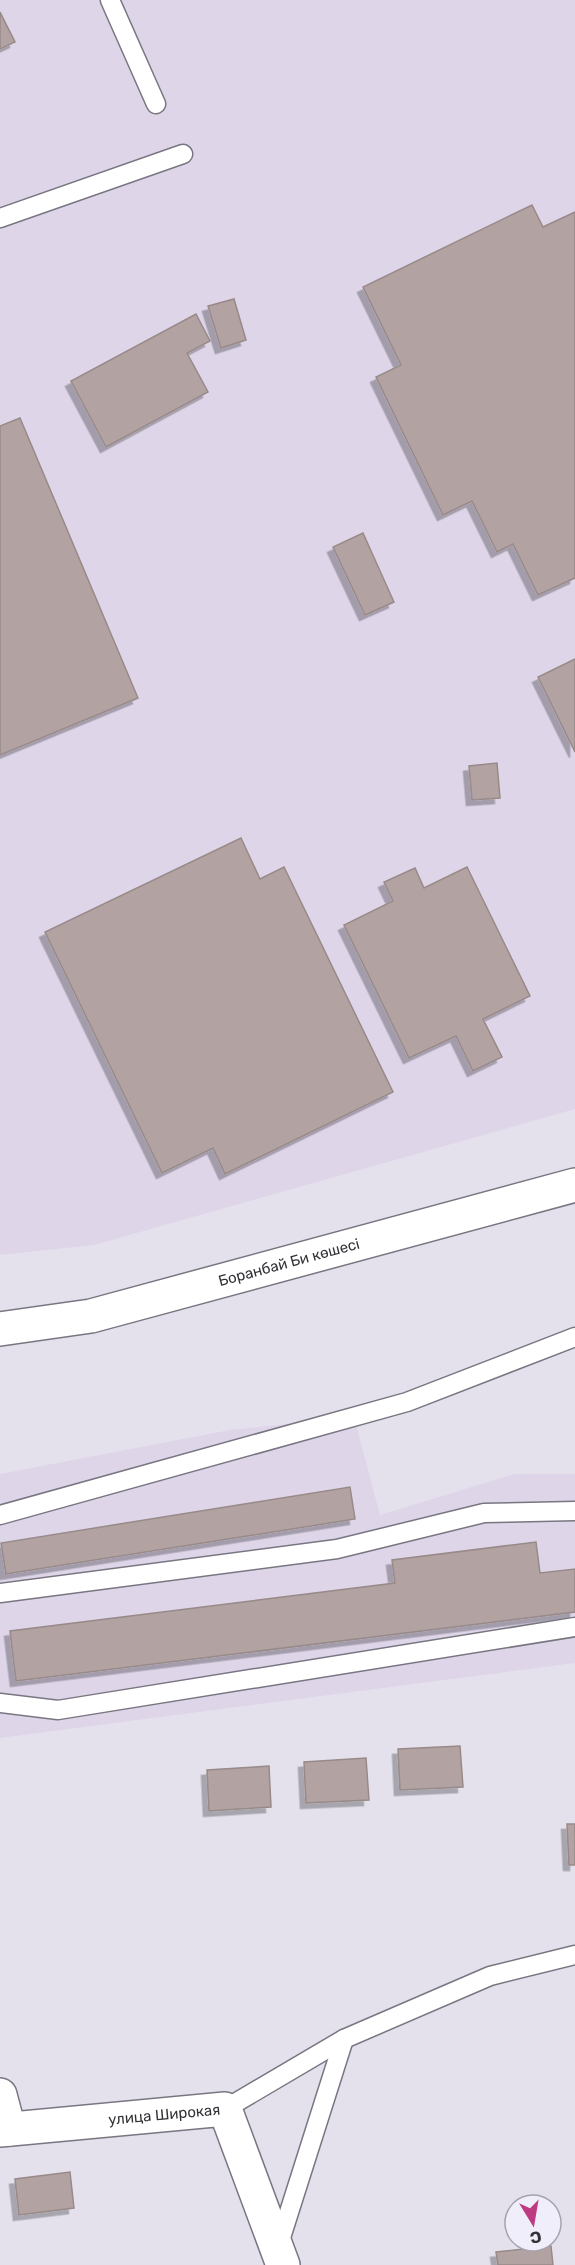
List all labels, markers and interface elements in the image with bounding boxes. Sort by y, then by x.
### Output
street label: Боранбай Би көшесі [216,1235,362,1290]
street label: улица Широкая [107,2100,221,2129]
north arrow [503,2193,563,2253]
text: С [528,2227,543,2248]

